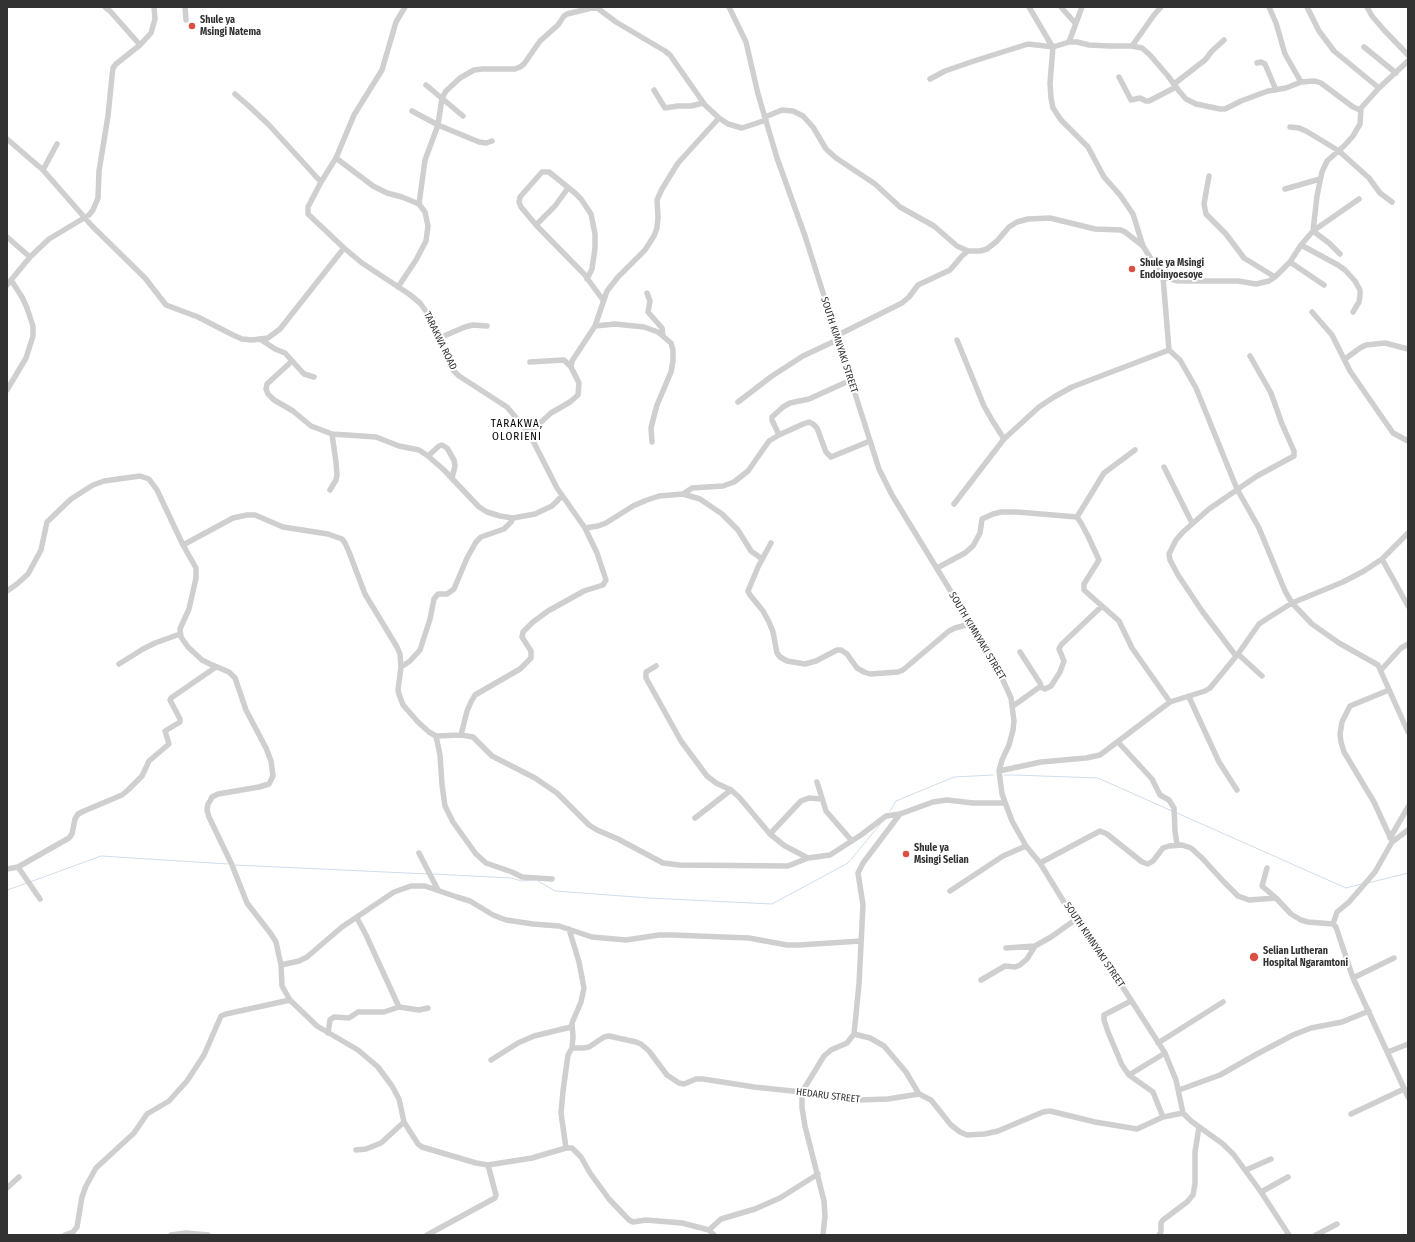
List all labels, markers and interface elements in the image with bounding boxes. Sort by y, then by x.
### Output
place label: Shule ya Msingi Natema [200,14,261,38]
marker: Shule ya Msingi Natema [187,21,197,31]
place label: Shule ya Msingi Endoinyoesoye [1140,257,1204,280]
marker: Shule ya Msingi Endoinyoesoye [1127,264,1137,274]
street label: SOUTH KIMNYAKI STREET [818,296,860,394]
street label: TARAKWA ROAD [421,310,459,372]
district label: TARAKWA, OLORIENI [491,417,543,443]
street label: SOUTH KIMNYAKI STREET [946,590,1008,682]
place label: Shule ya Msingi Selian [914,842,969,866]
marker: Shule ya Msingi Selian [901,849,911,859]
street label: SOUTH KIMNYAKI STREET [1061,900,1127,990]
place label: Selian Lutheran Hospital Ngaramtoni [1263,945,1348,968]
marker: Selian Lutheran Hospital Ngaramtoni [1248,951,1260,963]
street label: HEDARU STREET [795,1086,861,1106]

